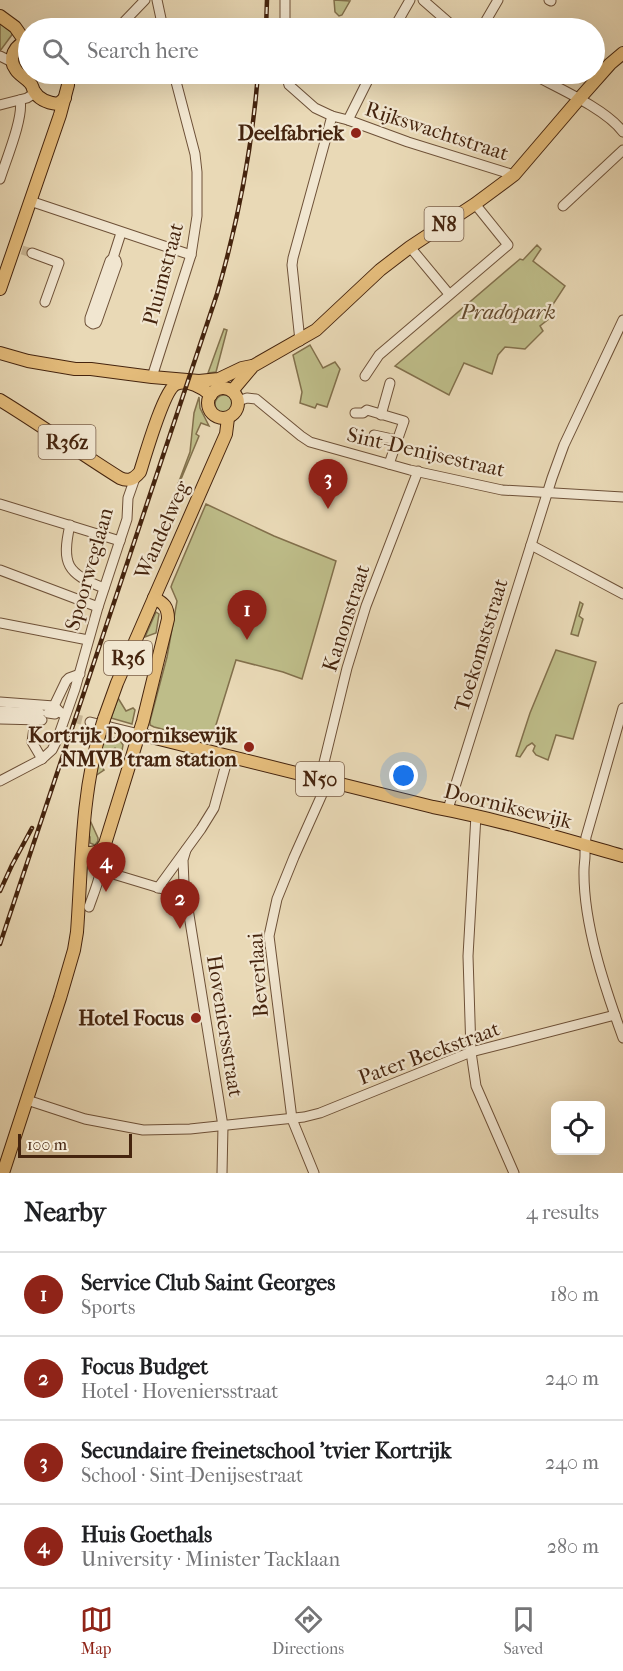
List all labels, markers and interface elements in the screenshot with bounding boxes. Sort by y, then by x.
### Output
search box [18,18,605,84]
icon: search [39,35,72,68]
text: Search here [87,38,199,64]
street label: Rijkswachtstraat [362,96,512,166]
place label: Deelfabriek [238,121,345,145]
marker: Deelfabriek [349,126,363,140]
road number: N8 [424,207,464,241]
street label: Pluimstraat [138,220,188,328]
park label: Pradopark [459,300,556,324]
street label: Sint-Denijsestraat [345,422,508,482]
road number: R36z [38,425,96,459]
pin: 3 [308,460,348,509]
street label: Wandelweg [129,476,195,584]
street label: Spoorweglaan [60,505,118,633]
street label: Kanonstraat [317,561,375,675]
street label: Toekomststraat [449,575,513,714]
pin: 1 [228,590,266,640]
road number: R36 [104,641,152,675]
place label: Kortrijk Doorniksewijk NMVB tram station [28,723,238,771]
marker: Kortrijk Doorniksewijk NMVB tram station [242,740,256,754]
your location [389,761,418,790]
road number: N50 [296,762,344,796]
street label: Doorniksewijk [441,778,575,834]
pin: 4 [86,842,126,892]
pin: 2 [160,880,200,929]
street label: Beverlaai [243,932,273,1018]
street label: Hoveniersstraat [202,953,248,1099]
place label: Hotel Focus [78,1006,184,1030]
marker: Hotel Focus [189,1011,203,1025]
street label: Pater Beckstraat [355,1016,503,1090]
map controls [551,1101,605,1155]
button: locate [551,1101,605,1155]
scale bar [18,1131,132,1158]
text: 100 m [27,1135,67,1154]
text: Nearby [24,1197,106,1228]
text: 4 results [526,1201,599,1224]
text: Service Club Saint Georges [81,1270,335,1296]
text: 1 [40,1283,47,1306]
text: 180 m [550,1283,599,1306]
text: Sports [81,1296,135,1319]
text: Focus Budget [81,1354,208,1380]
text: 2 [38,1367,49,1390]
text: 240 m [545,1367,599,1390]
text: Hotel · Hoveniersstraat [81,1380,278,1403]
text: Secundaire freinetschool 'tvier Kortrijk [81,1438,451,1464]
text: 3 [39,1451,48,1474]
text: 240 m [545,1451,599,1474]
text: School · Sint-Denijsestraat [81,1464,303,1487]
text: Huis Goethals [81,1522,212,1548]
text: 4 [38,1535,49,1558]
text: 280 m [547,1535,599,1558]
text: University · Minister Tacklaan [81,1548,340,1571]
tab: Map [80,1603,113,1658]
tab: Directions [272,1603,344,1658]
tab: Saved [504,1603,543,1658]

